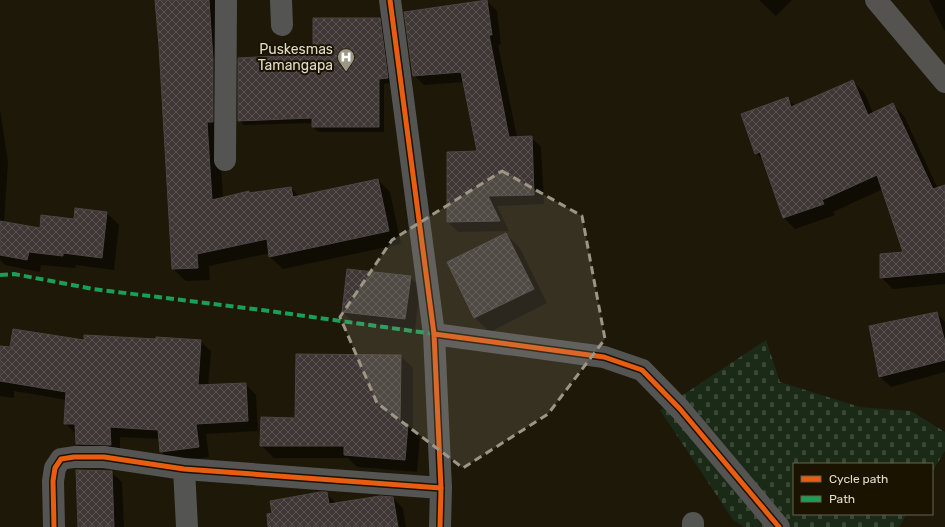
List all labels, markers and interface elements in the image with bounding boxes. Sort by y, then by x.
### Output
place label: Puskesmas Tamangapa [258,41,333,74]
hospital icon: Puskesmas Tamangapa [336,47,356,72]
legend [793,463,933,515]
text: Cycle path [829,472,888,486]
text: Path [829,492,855,506]

